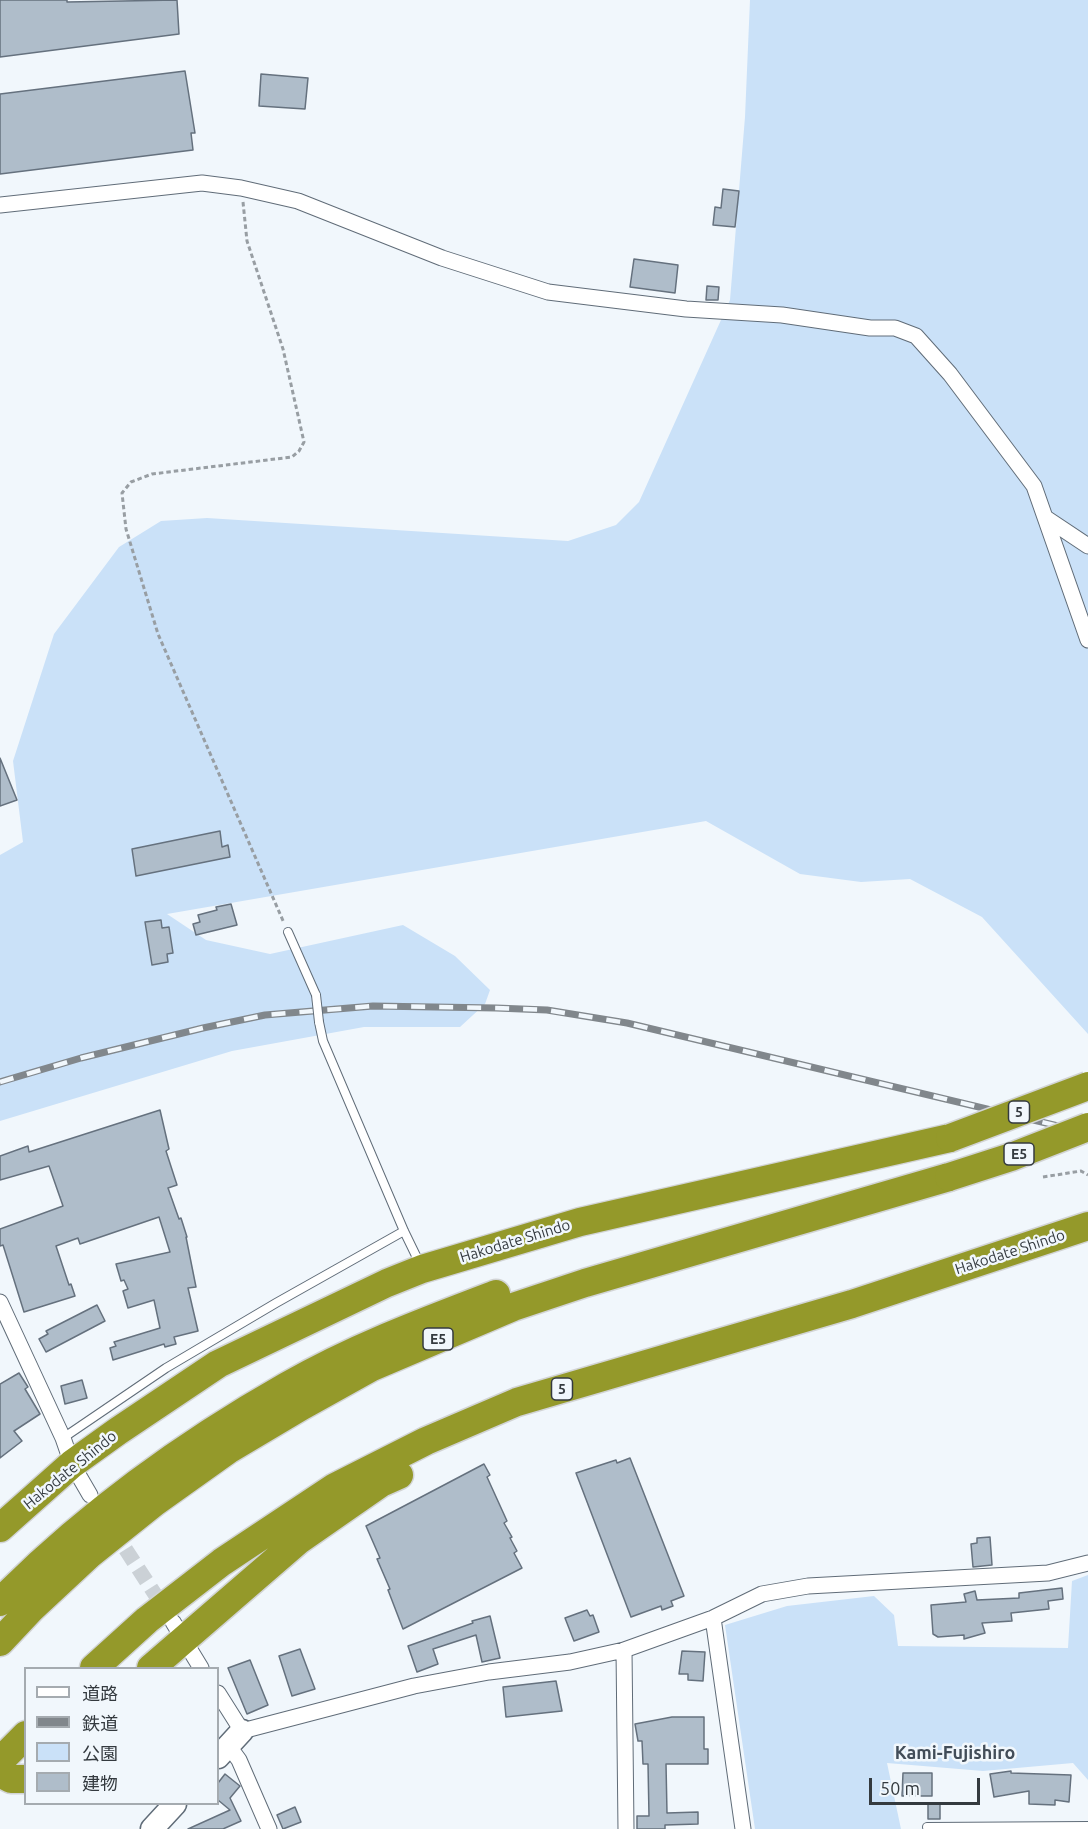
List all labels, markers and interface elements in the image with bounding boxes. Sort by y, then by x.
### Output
road number: 5 [1008,1101,1030,1123]
road number: E5 [1004,1143,1034,1165]
street label: Hakodate Shindo [458,1216,572,1266]
street label: Hakodate Shindo [953,1226,1067,1278]
road number: E5 [423,1328,453,1350]
road number: 5 [552,1378,572,1400]
street label: Hakodate Shindo [20,1427,120,1513]
legend [24,1667,219,1805]
text: 道路 [82,1683,118,1703]
text: 鉄道 [82,1713,118,1733]
district label: Kami-Fujishiro [895,1742,1015,1764]
text: 公園 [82,1743,118,1763]
scale bar [872,1766,983,1804]
text: 建物 [82,1773,118,1793]
text: 50 m [880,1778,920,1798]

